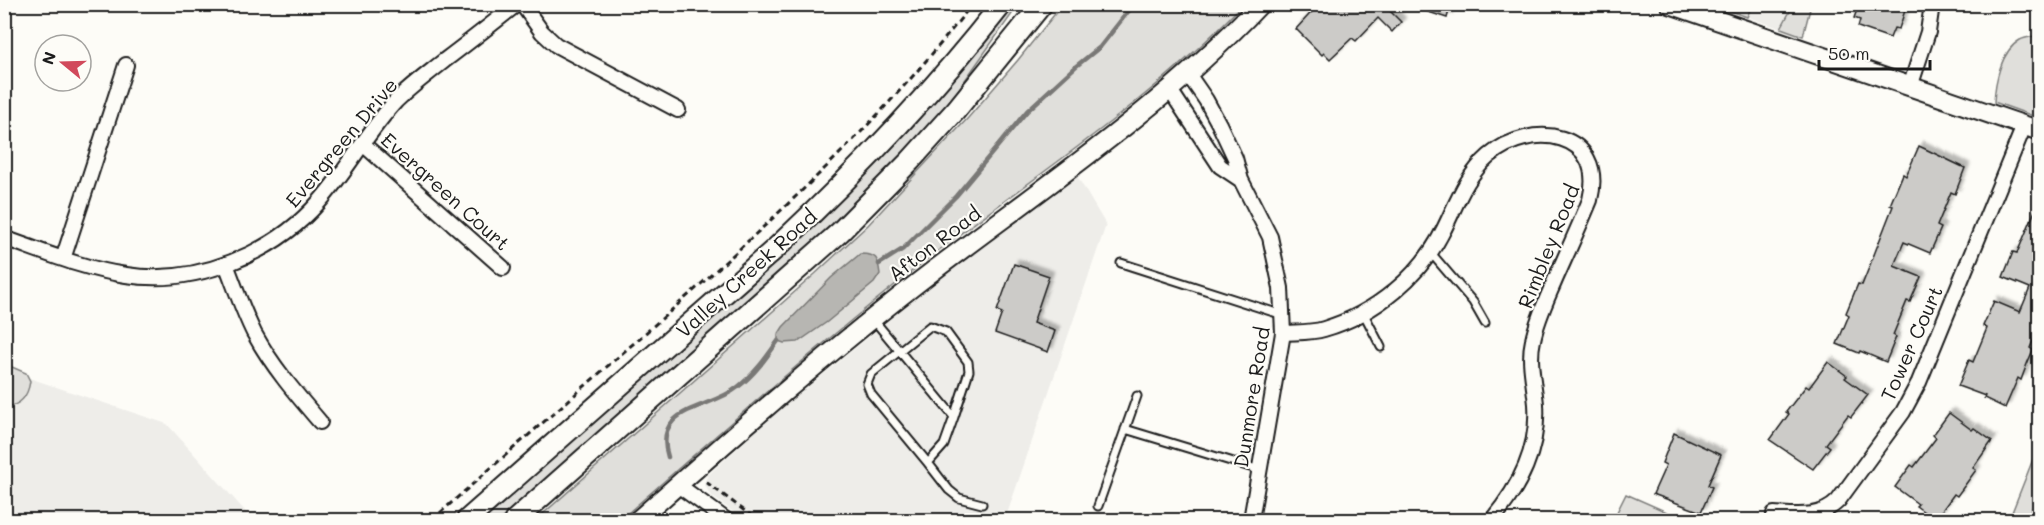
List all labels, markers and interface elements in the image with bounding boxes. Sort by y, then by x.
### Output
north arrow [33,33,93,93]
scale bar [1819,33,1930,71]
text: 50 m [1828,41,1870,65]
text: N [36,49,60,67]
street label: Evergreen Drive [279,72,403,212]
street label: Evergreen Court [376,126,516,256]
street label: Rimbley Road [1511,180,1585,312]
street label: Afton Road [882,200,986,286]
street label: Valley Creek Road [670,203,822,343]
street label: Tower Court [1874,281,1948,405]
street label: Dunmore Road [1227,325,1275,469]

